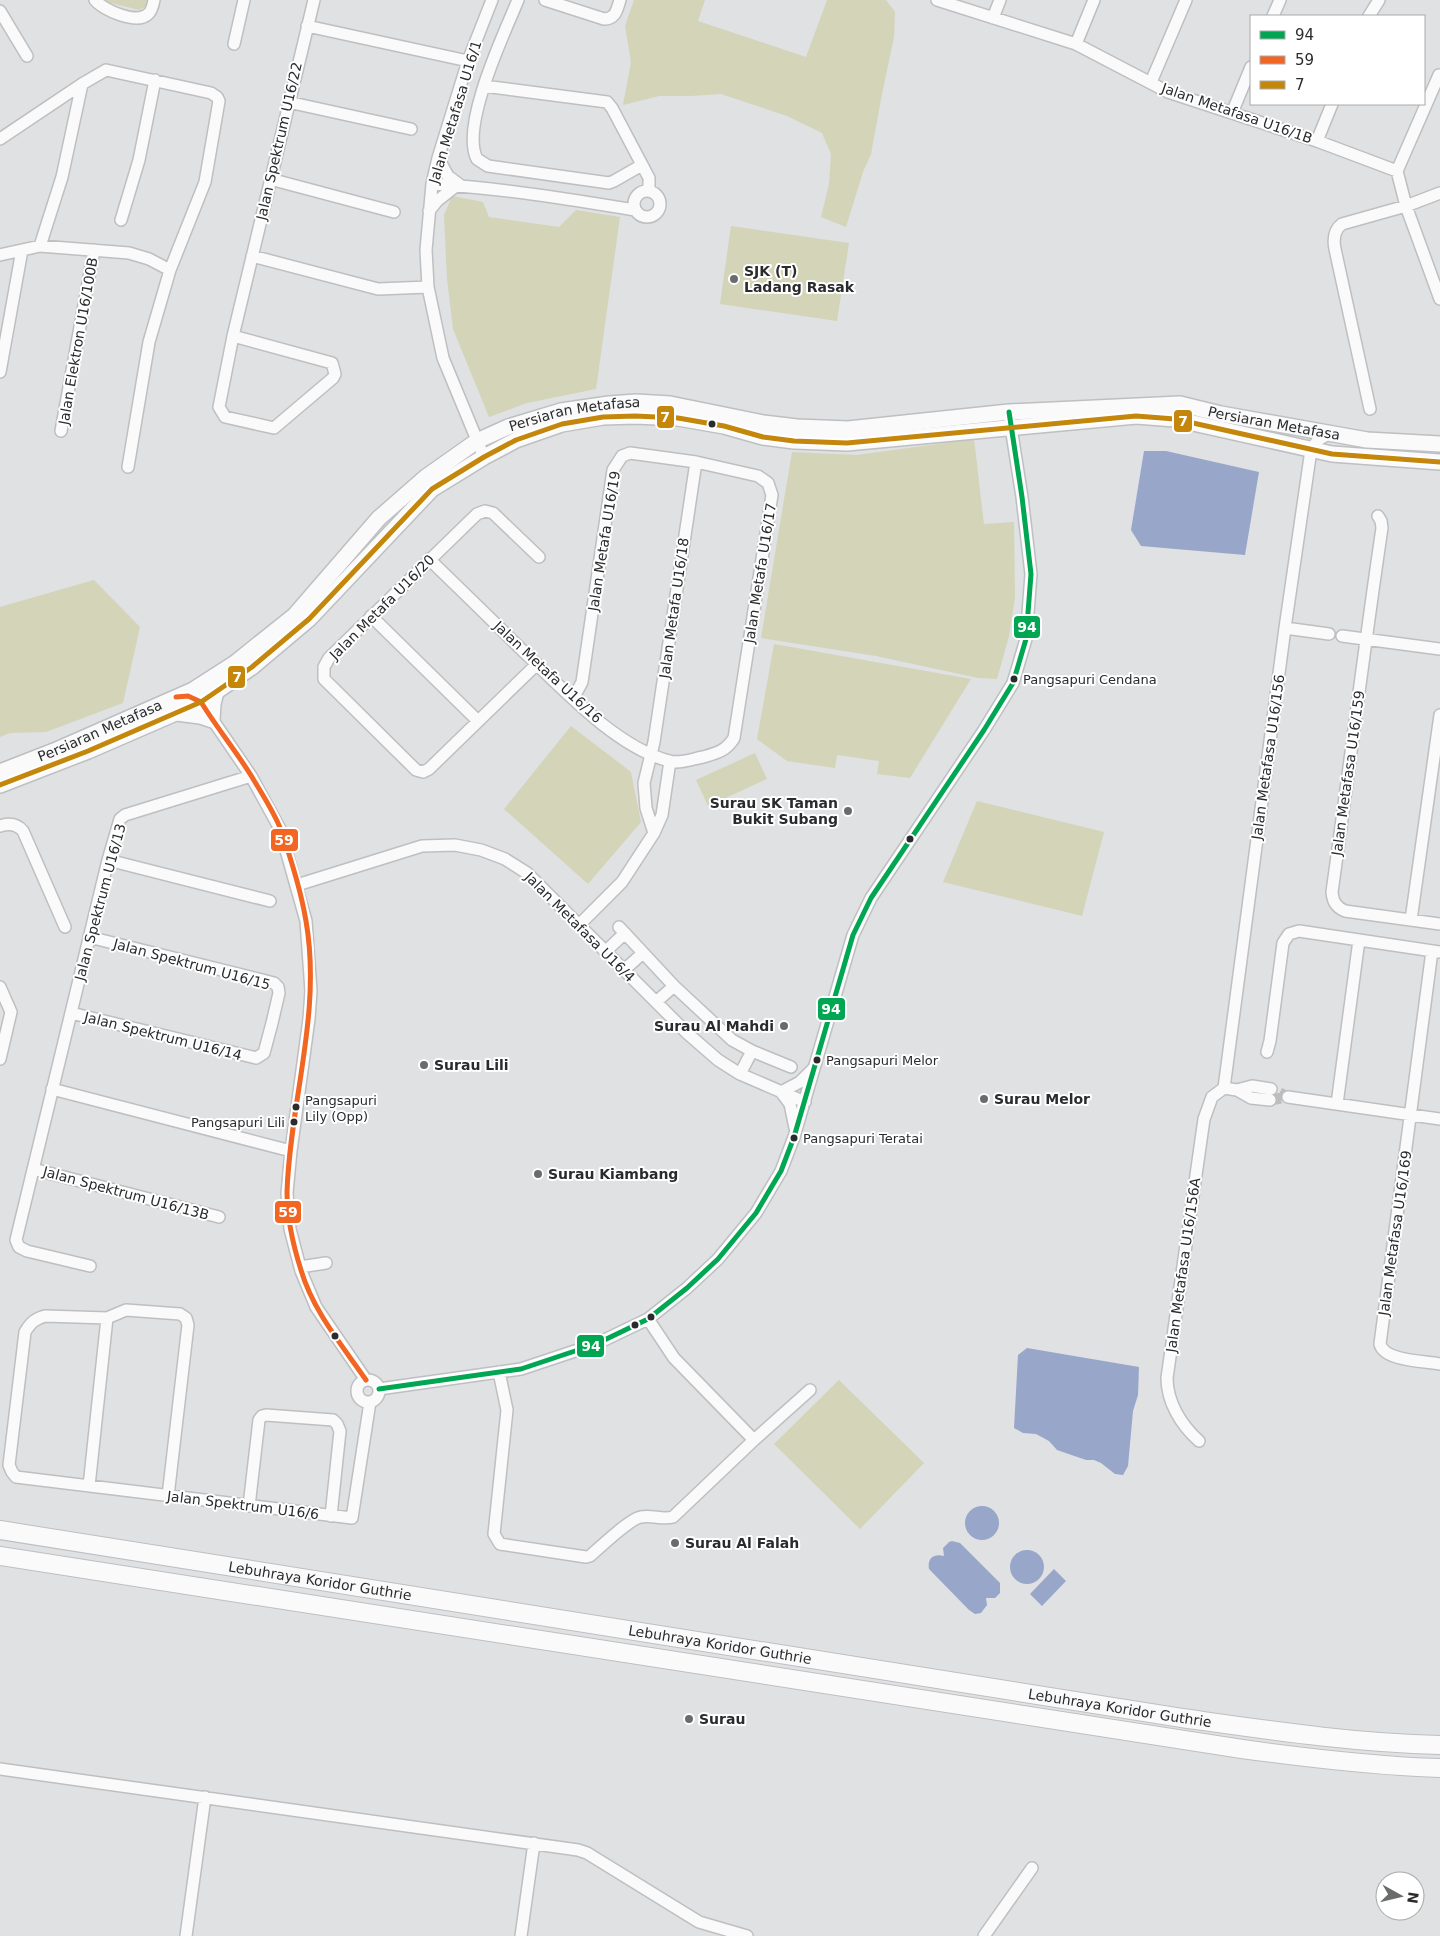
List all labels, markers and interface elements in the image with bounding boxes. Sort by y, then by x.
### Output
legend [1250,15,1425,105]
text: 94 [1295,26,1314,44]
street label: Jalan Metafasa U16/1 [425,39,484,186]
text: 59 [1295,51,1314,69]
street label: Jalan Spektrum U16/22 [253,60,305,223]
text: 7 [1295,76,1305,94]
street label: Jalan Metafasa U16/1B [1159,79,1314,146]
street label: Jalan Elektron U16/100B [55,256,101,427]
place label: SJK (T) Ladang Rasak [744,263,855,295]
marker: SJK (T) Ladang Rasak [728,273,740,285]
street label: Persiaran Metafasa [507,394,641,434]
street label: Persiaran Metafasa [1206,403,1341,443]
line badge: 7 [656,405,675,429]
text: 7 [660,409,670,425]
line badge: 7 [1173,409,1193,433]
text: 7 [1178,413,1188,429]
unlabelled marker [707,419,717,429]
street label: Jalan Metafa U16/19 [585,470,623,613]
street label: Jalan Metafa U16/17 [741,502,779,645]
street label: Jalan Metafa U16/18 [656,537,692,680]
street label: Jalan Metafa U16/20 [325,551,438,664]
line badge: 94 [1013,615,1041,639]
street label: Jalan Metafa U16/16 [490,617,605,726]
text: 94 [1017,619,1037,635]
line badge: 7 [227,665,246,689]
text: 7 [232,669,242,685]
place label: Pangsapuri Cendana [1023,672,1157,687]
street label: Jalan Metafasa U16/156 [1248,673,1288,842]
marker: Pangsapuri Cendana [1009,674,1019,684]
street label: Jalan Metafasa U16/159 [1328,689,1368,858]
street label: Persiaran Metafasa [35,697,164,765]
place label: Surau SK Taman Bukit Subang [710,795,838,827]
marker: Surau SK Taman Bukit Subang [842,805,854,817]
street label: Jalan Spektrum U16/13 [71,822,129,983]
line badge: 59 [270,828,299,852]
text: 59 [274,832,294,848]
unlabelled marker [905,834,915,844]
street label: Jalan Metafasa U16/4 [521,868,638,985]
street label: Jalan Spektrum U16/15 [111,935,272,993]
line badge: 94 [817,997,846,1021]
text: 94 [821,1001,841,1017]
street label: Jalan Spektrum U16/14 [82,1008,244,1063]
place label: Surau Al Mahdi [654,1018,774,1034]
marker: Surau Al Mahdi [778,1020,790,1032]
place label: Pangsapuri Melor [826,1053,939,1068]
marker: Pangsapuri Melor [812,1055,822,1065]
place label: Surau Lili [434,1057,509,1073]
marker: Surau Lili [418,1059,430,1071]
place label: Surau Melor [994,1091,1090,1107]
place label: Pangsapuri Lily (Opp) [305,1093,377,1124]
marker: Surau Melor [978,1093,990,1105]
marker: Pangsapuri Lily (Opp) [291,1102,301,1112]
place label: Pangsapuri Lili [191,1115,285,1130]
marker: Pangsapuri Lili [289,1117,299,1127]
place label: Pangsapuri Teratai [803,1131,923,1146]
marker: Pangsapuri Teratai [789,1133,799,1143]
street label: Jalan Metafasa U16/169 [1375,1149,1415,1318]
street label: Jalan Spektrum U16/13B [40,1163,211,1223]
place label: Surau Kiambang [548,1166,678,1182]
marker: Surau Kiambang [532,1168,544,1180]
street label: Jalan Metafasa U16/156A [1163,1176,1203,1354]
line badge: 59 [274,1200,302,1224]
text: 59 [278,1204,298,1220]
unlabelled marker [646,1312,656,1322]
unlabelled marker [630,1320,640,1330]
unlabelled marker [330,1331,340,1341]
line badge: 94 [576,1334,605,1358]
text: 94 [581,1338,601,1354]
street label: Jalan Spektrum U16/6 [165,1488,320,1522]
place label: Surau Al Falah [685,1535,799,1551]
marker: Surau Al Falah [669,1537,681,1549]
street label: Lebuhraya Koridor Guthrie [227,1558,413,1603]
street label: Lebuhraya Koridor Guthrie [627,1622,813,1667]
street label: Lebuhraya Koridor Guthrie [1027,1686,1213,1730]
place label: Surau [699,1711,745,1727]
marker: Surau [683,1713,695,1725]
north arrow [1375,1871,1425,1921]
text: N [1404,1891,1422,1905]

